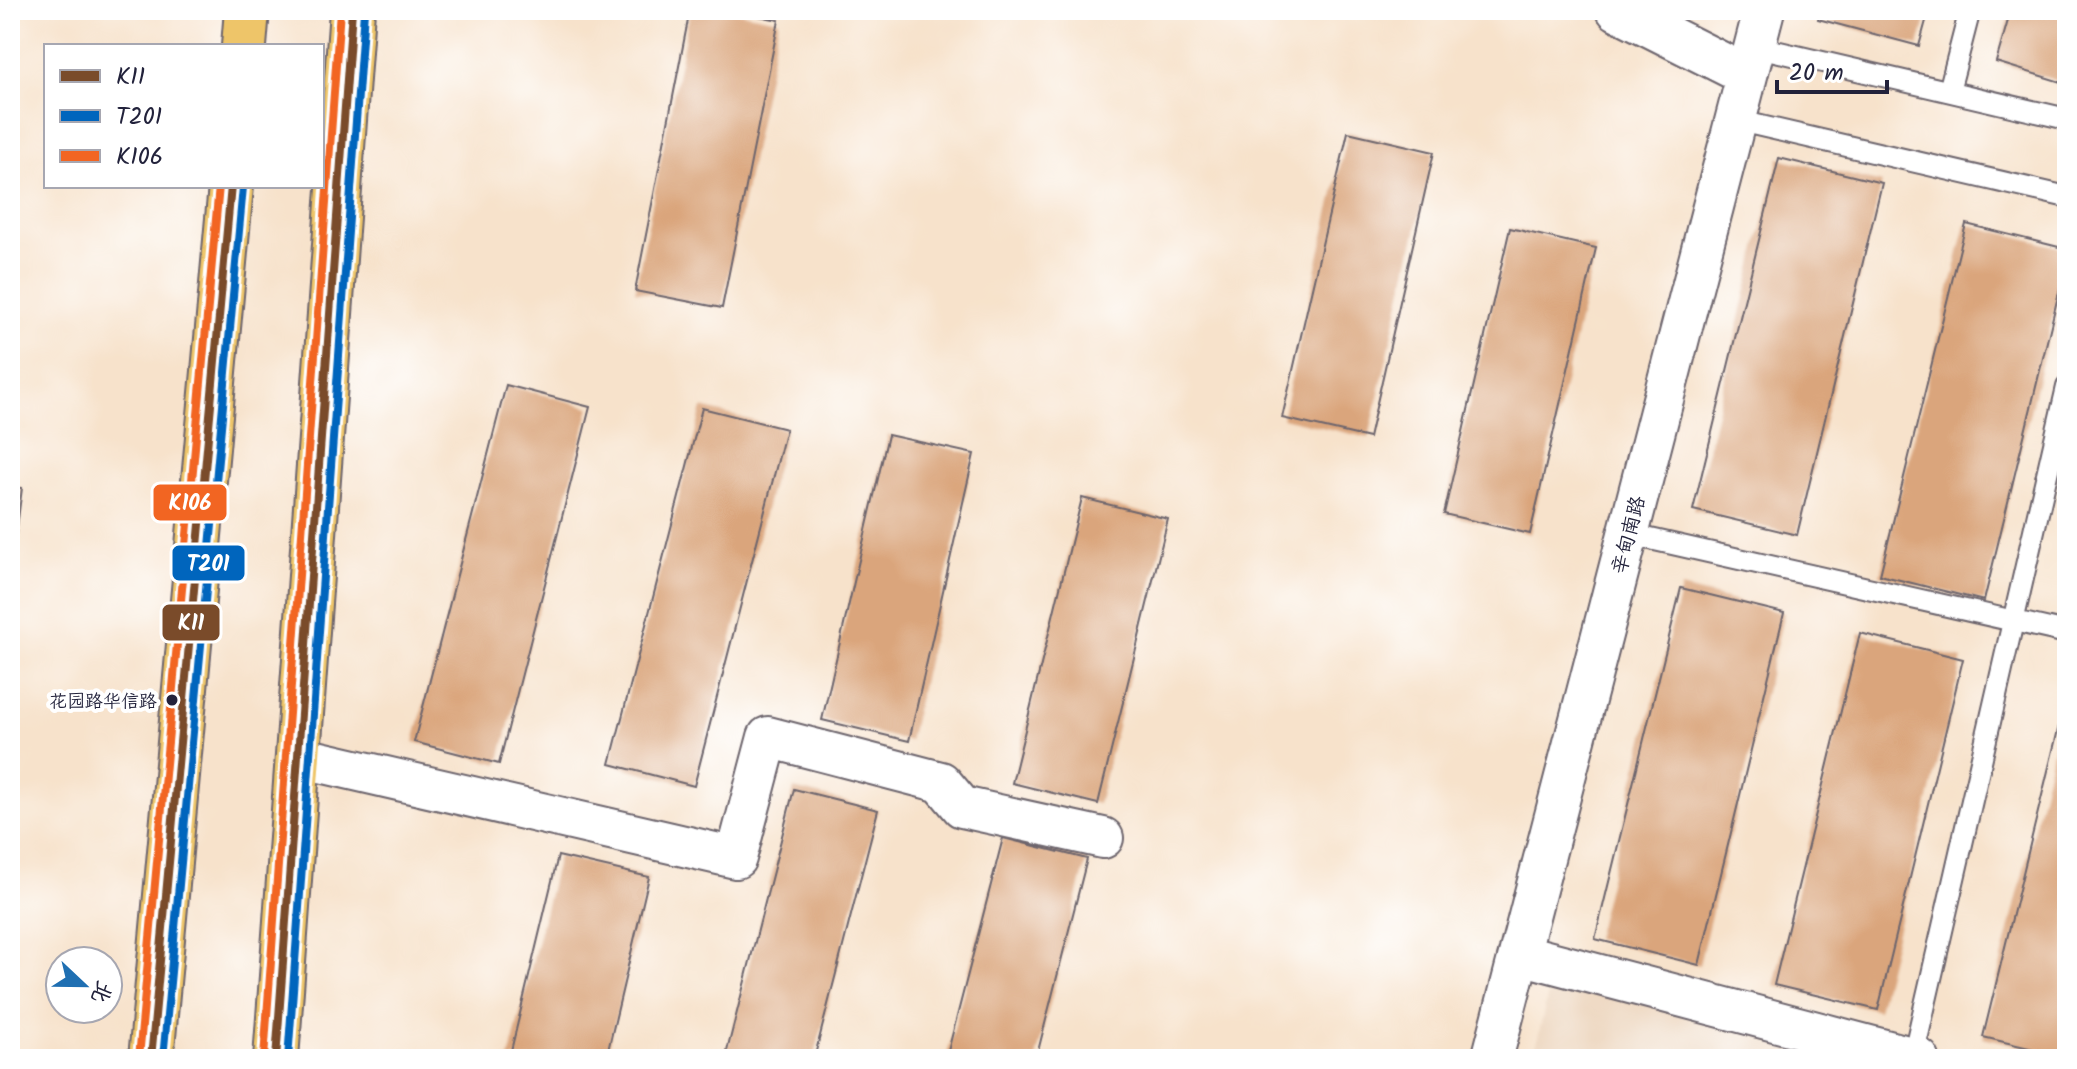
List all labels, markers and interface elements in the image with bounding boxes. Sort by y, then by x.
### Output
legend [44,44,324,188]
scale bar [1777,44,1887,94]
text: 20 m [1789,54,1844,93]
text: K11 [116,58,145,97]
text: T201 [116,98,162,137]
text: K106 [116,138,163,177]
line badge: K106 [152,483,228,522]
text: K106 [168,487,212,522]
street label: 辛甸南路 [1605,492,1655,578]
line badge: T201 [171,544,246,582]
text: T201 [187,548,230,583]
line badge: K11 [161,603,221,642]
text: K11 [178,607,205,642]
place label: 花园路华信路 [49,688,157,717]
marker: 花园路华信路 [164,692,180,708]
north arrow [44,945,124,1025]
text: 北 [80,975,121,1008]

